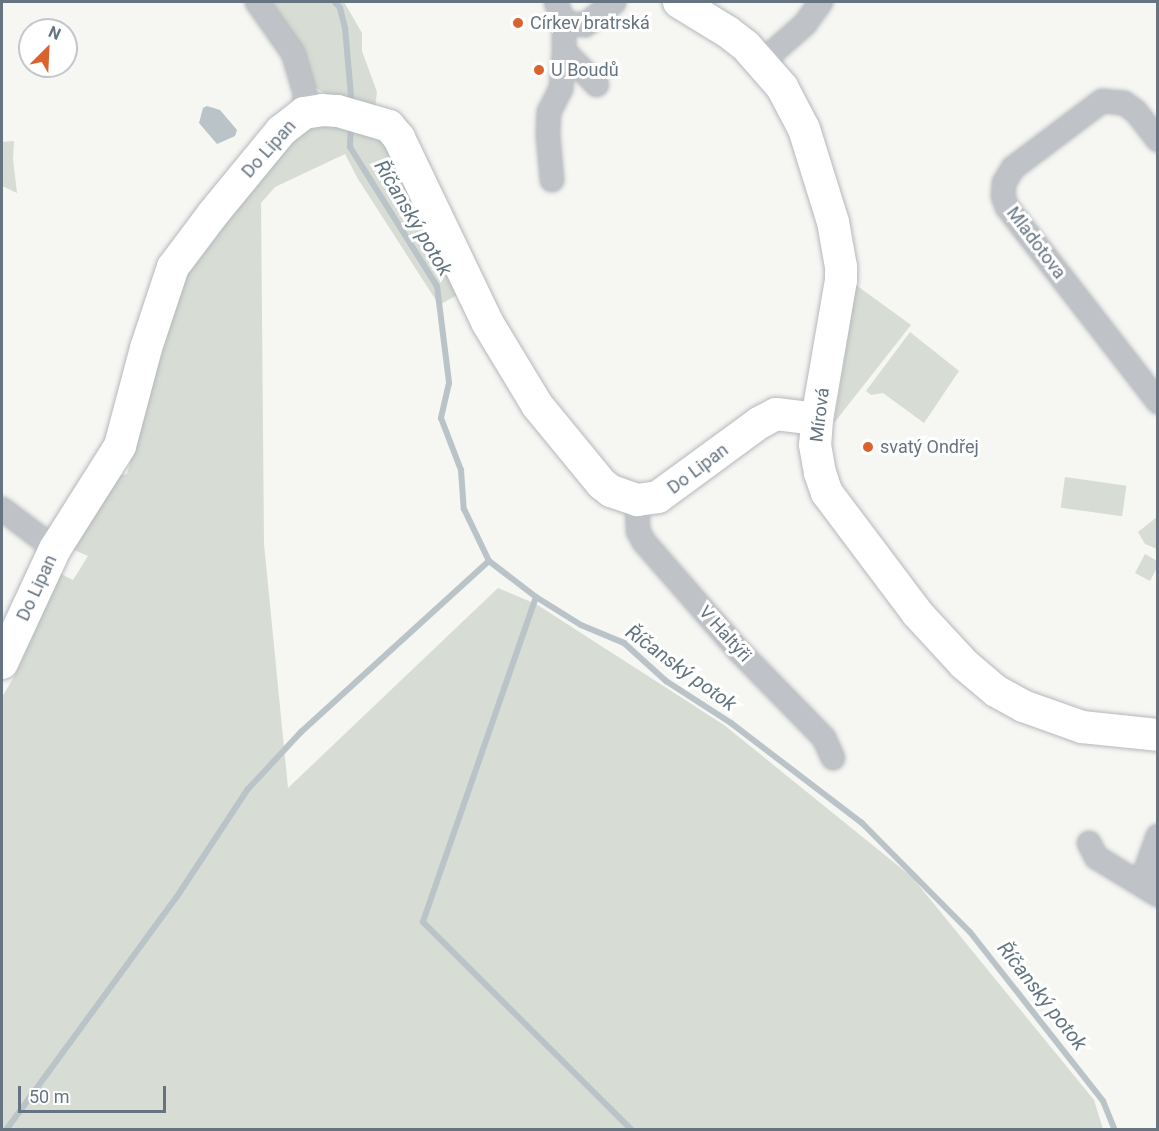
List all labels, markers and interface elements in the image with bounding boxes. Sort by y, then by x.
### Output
place label: Církev bratrská [530,12,650,34]
marker: Církev bratrská [511,16,525,30]
north arrow [18,18,78,78]
text: N [46,22,64,44]
place label: U Boudů [551,59,619,81]
marker: U Boudů [532,63,546,77]
street label: Do Lipan [237,116,301,182]
water label: Říčanský potok [369,156,457,280]
street label: Mladotova [1002,203,1070,283]
street label: Mírová [806,387,834,443]
place label: svatý Ondřej [880,436,979,458]
street label: Do Lipan [663,439,733,499]
marker: svatý Ondřej [861,440,875,454]
street label: Do Lipan [12,552,62,624]
street label: V Haltýři [694,602,756,666]
water label: Říčanský potok [621,620,741,716]
water label: Říčanský potok [992,937,1092,1055]
scale bar [21,1074,170,1112]
text: 50 m [29,1086,69,1107]

